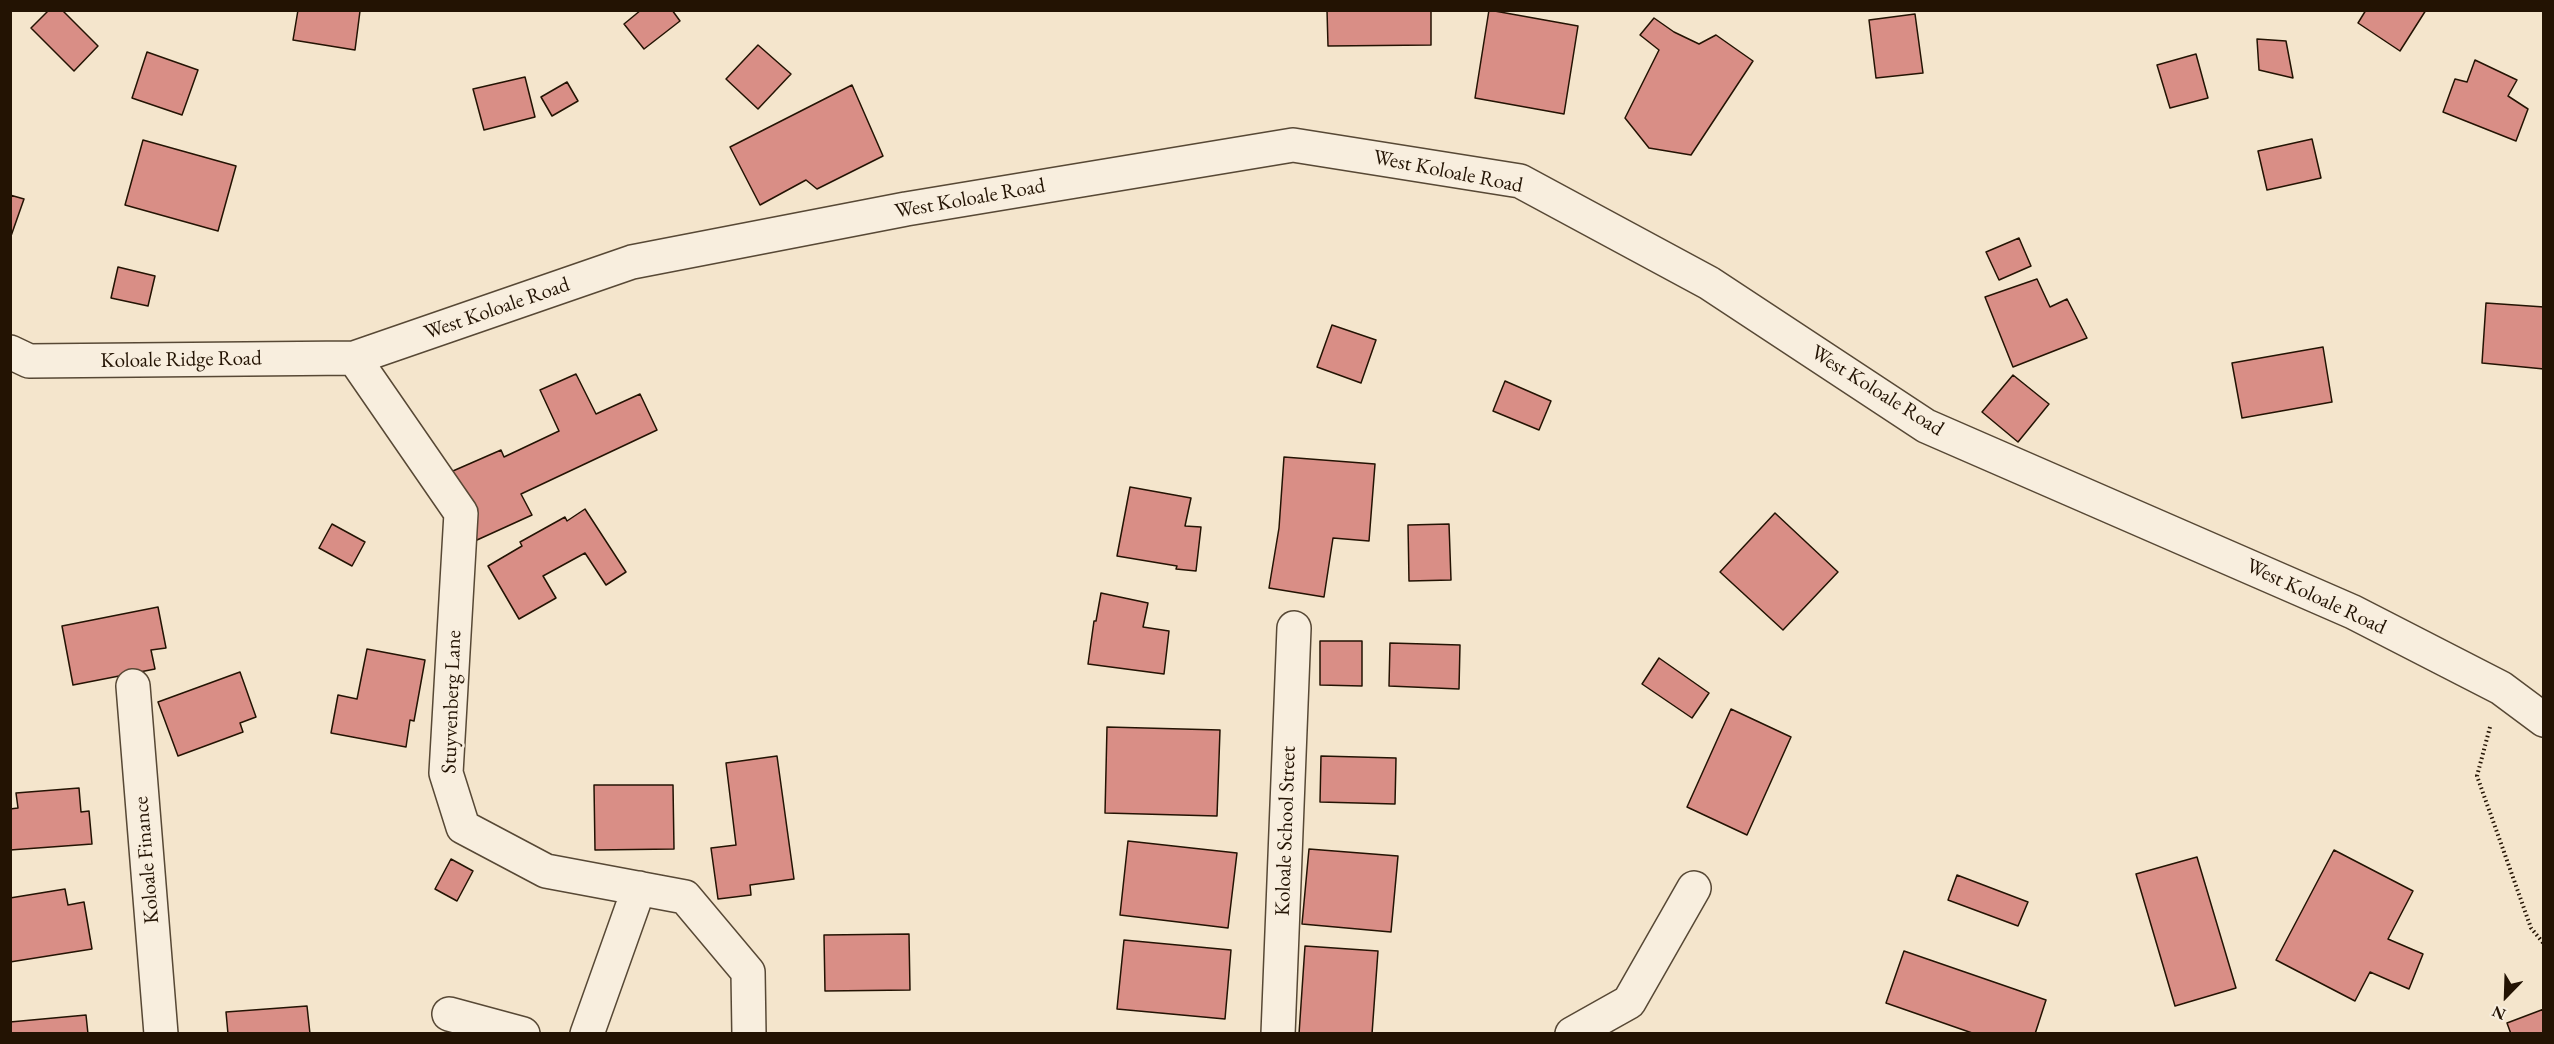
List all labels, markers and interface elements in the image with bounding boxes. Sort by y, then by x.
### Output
street label: West Koloale Road [1371,145,1525,199]
street label: West Koloale Road [893,173,1047,225]
street label: West Koloale Road [421,272,573,346]
street label: West Koloale Road [1806,340,1948,442]
street label: Koloale Ridge Road [100,346,262,374]
street label: West Koloale Road [2242,553,2390,641]
street label: Stuyvenberg Lane [437,630,467,774]
street label: Koloale School Street [1270,746,1302,916]
street label: Koloale Finance [129,795,165,925]
north arrow [2476,966,2536,1026]
text: N [2489,1001,2509,1025]

